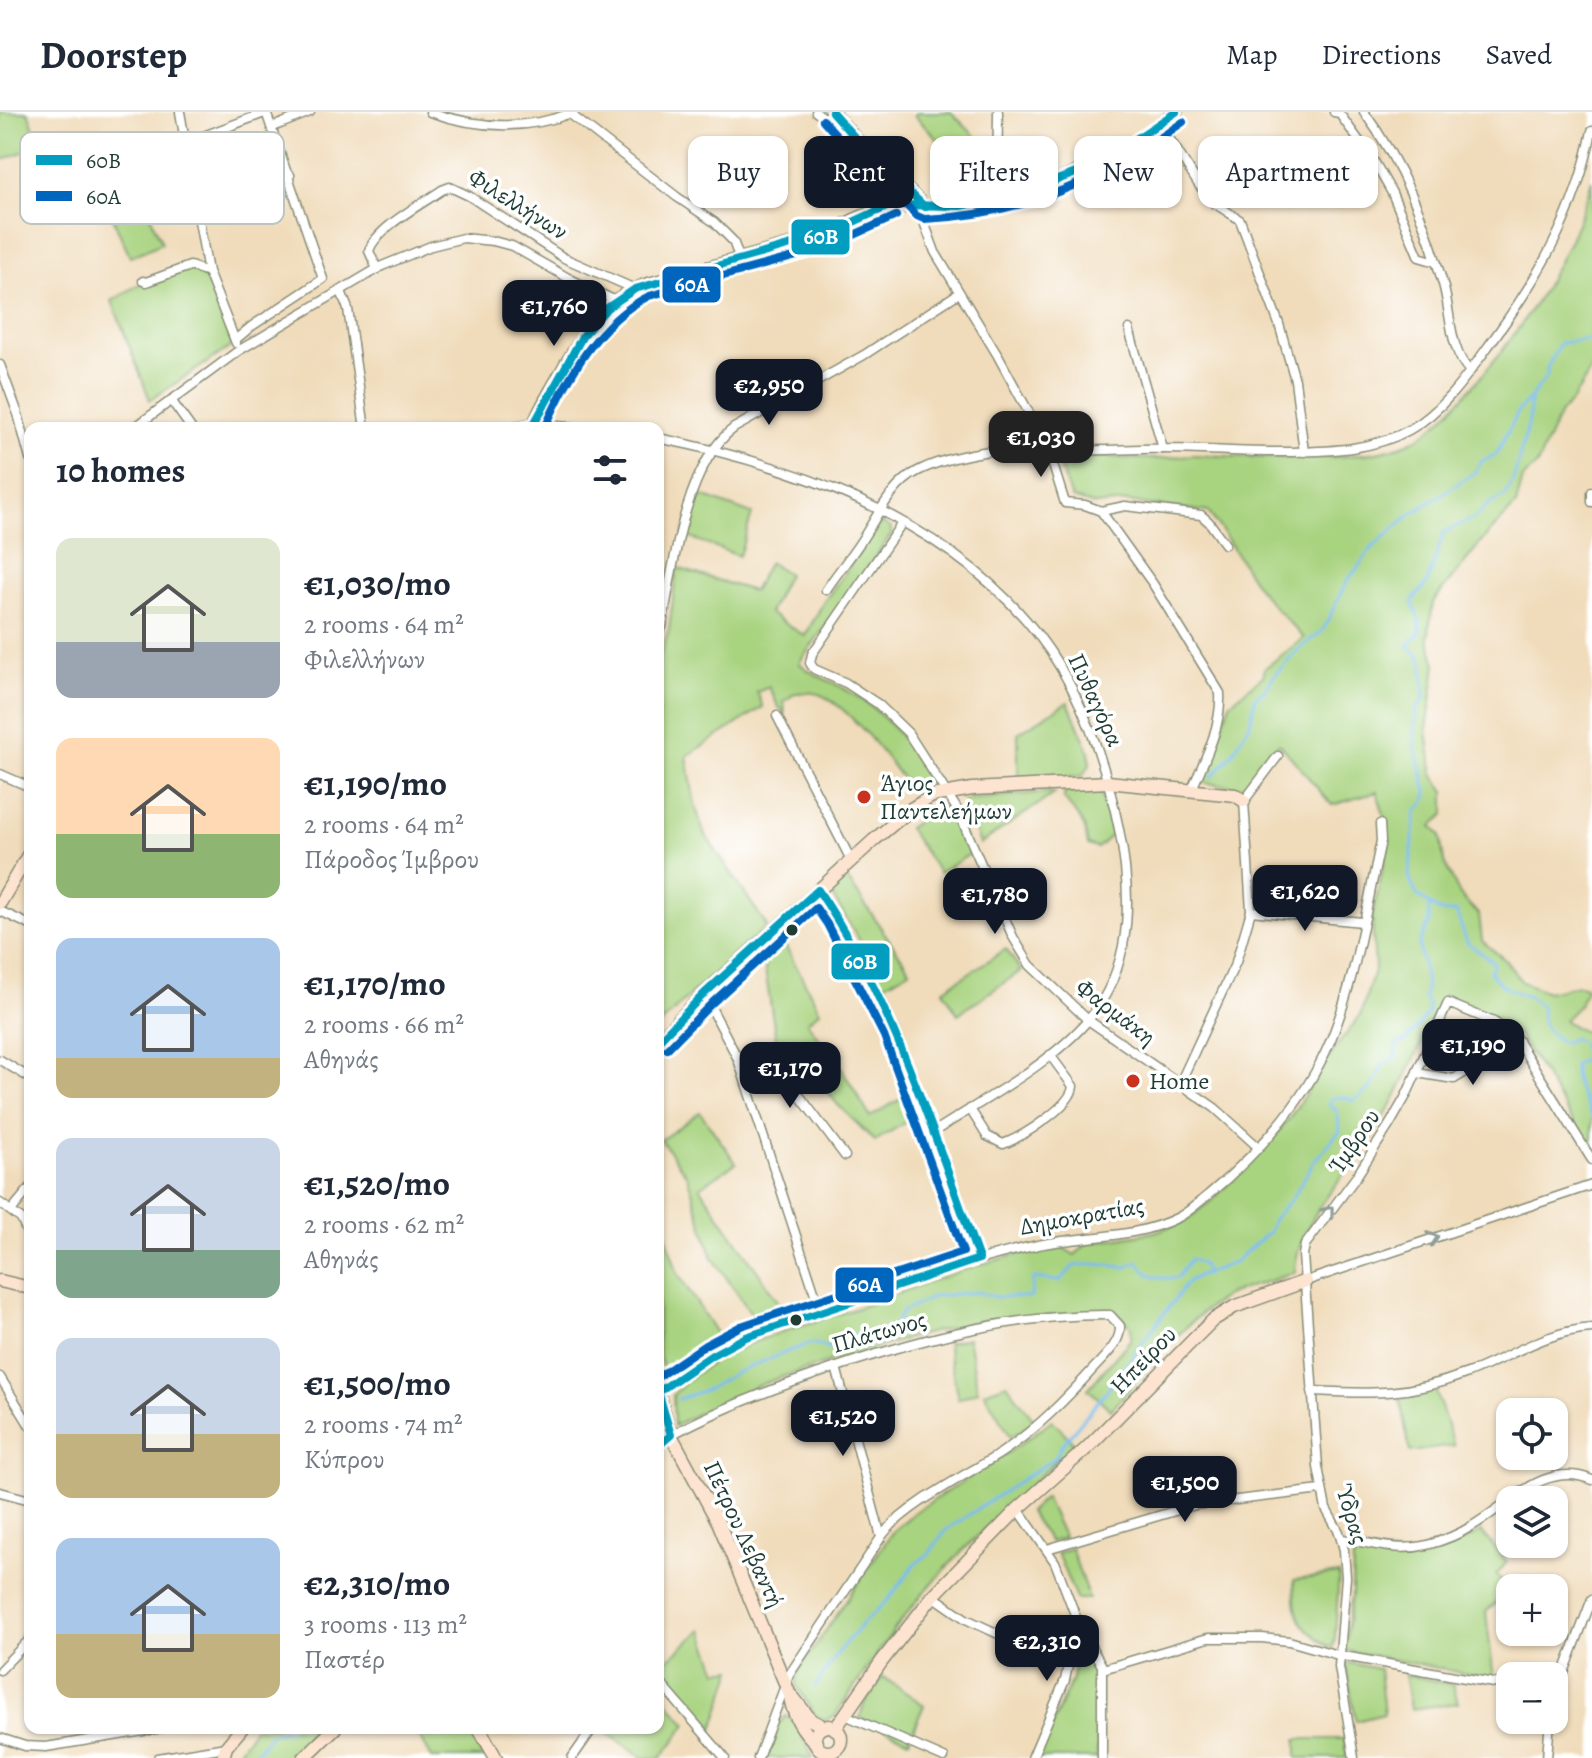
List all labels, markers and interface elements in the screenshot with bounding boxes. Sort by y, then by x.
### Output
text: Doorstep [40,29,187,81]
text: Map [1226,36,1277,74]
text: Directions [1321,36,1442,74]
text: Saved [1486,36,1552,74]
legend [20,132,284,224]
chip: Buy [688,136,788,208]
chip: Rent [804,136,914,208]
chip: Filters [930,136,1058,208]
chip: New [1074,136,1182,208]
chip: Apartment [1198,136,1378,208]
text: 60Β [86,146,121,176]
street label: Φιλελλήνων [462,161,574,247]
text: 60Α [86,182,122,212]
line badge: 60Β [790,218,851,256]
text: 60Β [803,222,839,252]
line badge: 60Α [661,265,722,304]
text: 60Α [674,270,710,300]
pin: €1,760 [489,280,619,348]
text: €1,760 [520,288,588,323]
pin: €2,950 [704,359,834,427]
text: €2,950 [734,367,804,402]
pin: €1,030 [976,411,1106,479]
text: €1,030 [1007,419,1075,454]
text: 10 homes [56,447,185,494]
icon: filters [588,448,632,492]
text: €1,030/mo [304,560,451,607]
icon: home [120,570,216,666]
text: 2 rooms · 64 m² [304,607,464,642]
text: Φιλελλήνων [304,642,425,677]
street label: Πυθαγόρα [1060,648,1132,752]
text: €1,190/mo [304,760,447,807]
place label: Άγιος Παντελεήμων [880,767,1012,827]
icon: home [120,770,216,866]
marker: Άγιος Παντελεήμων [855,788,873,806]
text: 2 rooms · 64 m² [304,807,464,842]
text: Πάροδος Ίμβρου [304,842,479,877]
pin: €1,620 [1240,865,1370,933]
pin: €1,780 [930,868,1060,936]
text: €1,620 [1270,873,1340,908]
text: €1,780 [961,876,1029,911]
unlabelled marker [784,922,800,938]
line badge: 60Β [830,942,891,981]
text: 60Β [842,947,878,977]
text: €1,170/mo [304,960,446,1007]
icon: home [120,970,216,1066]
street label: Φαρμάκη [1069,971,1163,1053]
text: 2 rooms · 66 m² [304,1007,464,1042]
pin: €1,190 [1408,1019,1538,1087]
text: €1,190 [1440,1027,1506,1062]
text: Αθηνάς [304,1042,379,1077]
pin: €1,170 [725,1042,855,1110]
text: €1,170 [758,1050,822,1085]
place label: Home [1149,1065,1209,1097]
marker: Home [1124,1072,1142,1090]
street label: Ίμβρου [1321,1102,1387,1180]
text: €1,520/mo [304,1160,450,1207]
icon: home [120,1170,216,1266]
street label: Δημοκρατίας [1017,1189,1147,1243]
one-way arrow [1320,1205,1334,1220]
text: 2 rooms · 62 m² [304,1207,464,1242]
one-way arrow [1425,1232,1439,1248]
text: Αθηνάς [304,1242,379,1277]
line badge: 60Α [834,1266,895,1304]
text: 60Α [847,1270,883,1300]
street label: Πλάτωνος [828,1303,930,1361]
unlabelled marker [788,1312,804,1328]
street label: Ηπείρου [1103,1319,1183,1401]
text: €1,500/mo [304,1360,451,1407]
icon: home [120,1370,216,1466]
pin: €1,520 [778,1390,908,1458]
text: €1,520 [809,1398,877,1433]
map controls [1496,1398,1568,1734]
button: locate [1496,1398,1568,1470]
text: 2 rooms · 74 m² [304,1407,463,1442]
text: Κύπρου [304,1442,385,1477]
street label: Πέτρου Λεβαντή [696,1455,792,1613]
pin: €1,500 [1120,1456,1250,1524]
text: €1,500 [1151,1464,1219,1499]
street label: Ύδρας [1328,1480,1376,1548]
button: layers [1496,1486,1568,1558]
text: €2,310/mo [304,1560,450,1607]
icon: home [120,1570,216,1666]
button: + [1496,1574,1568,1646]
text: 3 rooms · 113 m² [304,1607,467,1642]
pin: €2,310 [982,1615,1112,1683]
text: €2,310 [1013,1623,1081,1658]
text: Παστέρ [304,1642,385,1677]
button: − [1496,1662,1568,1734]

